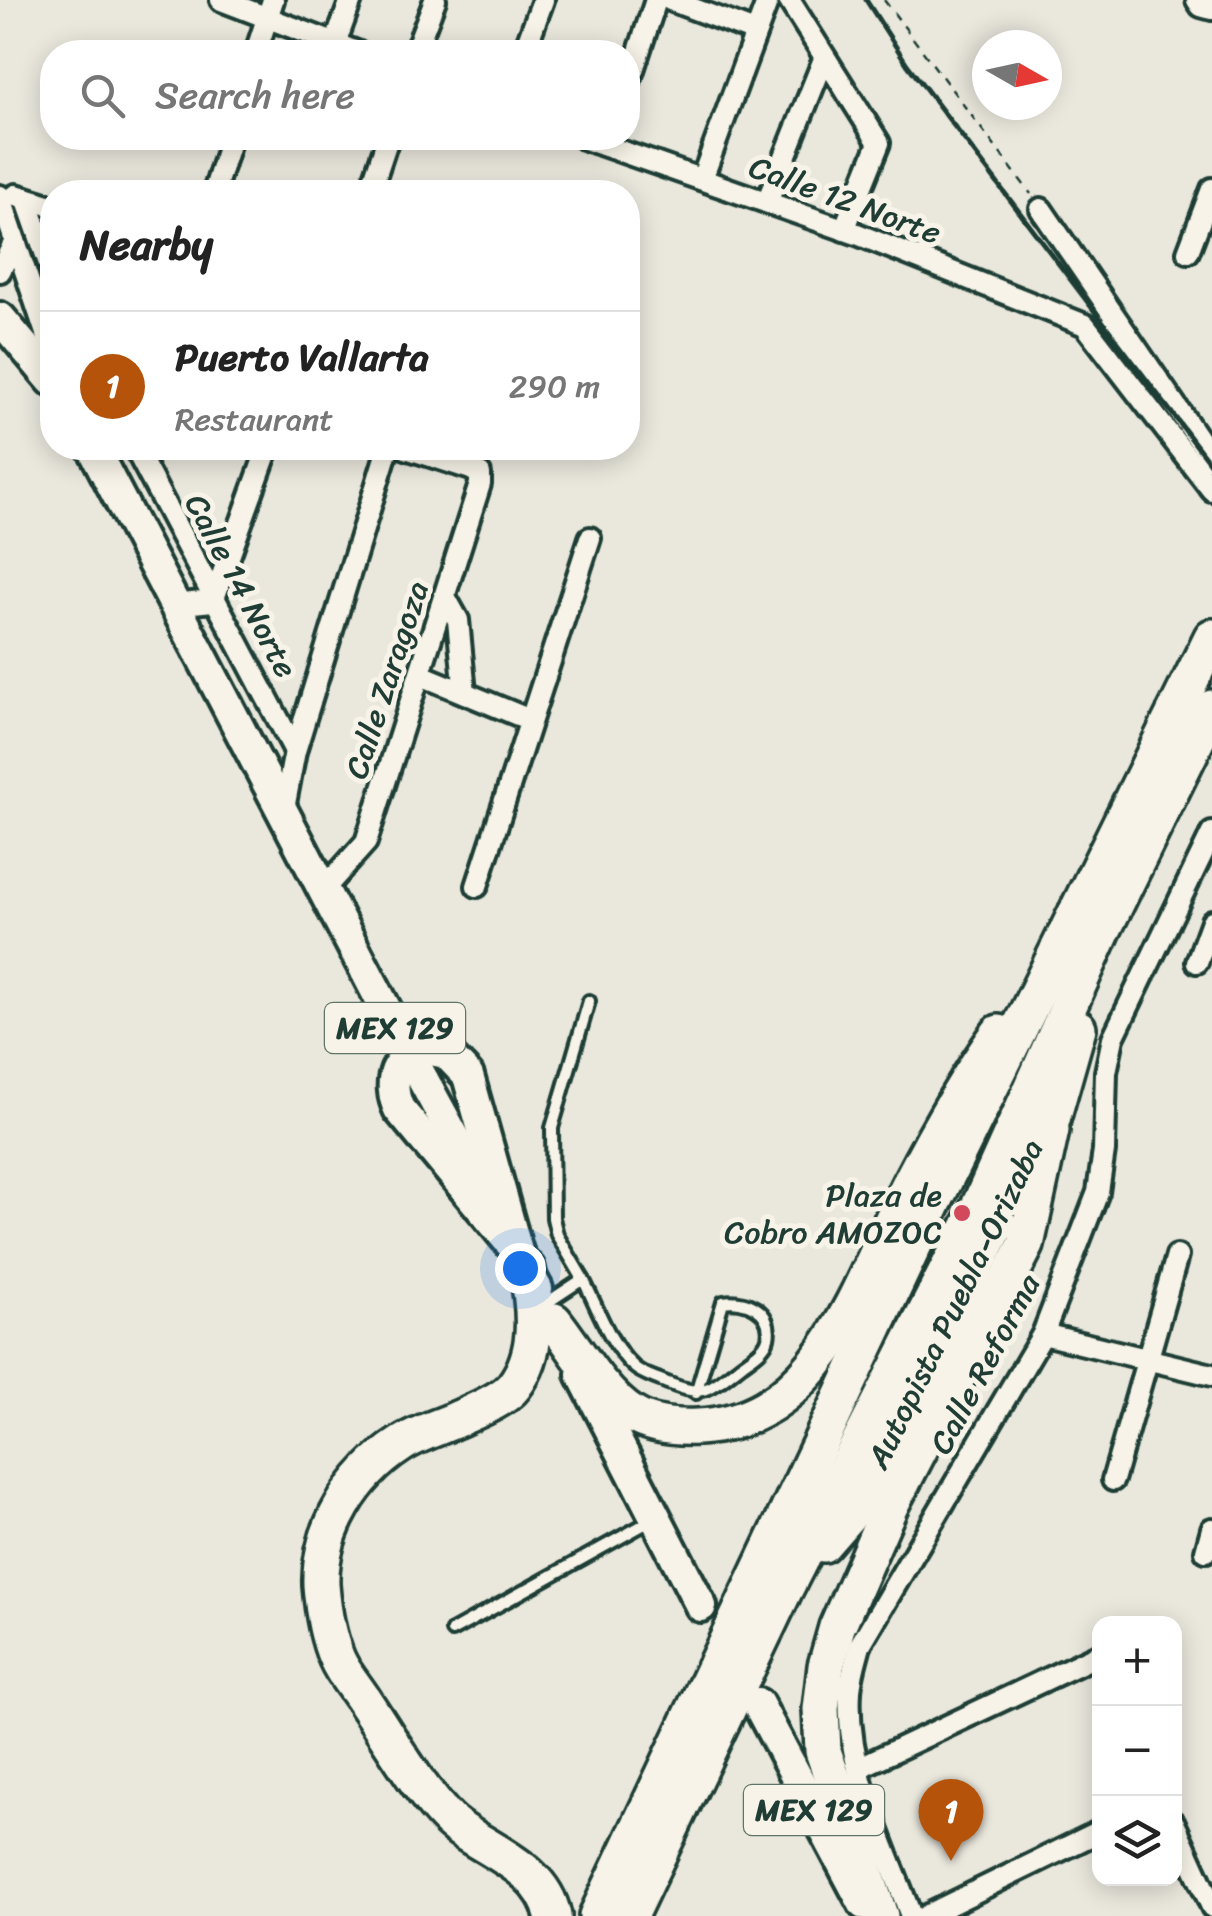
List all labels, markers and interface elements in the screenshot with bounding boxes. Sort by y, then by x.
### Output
north arrow [972,30,1062,120]
search box [40,40,640,150]
text: Search here [155,62,355,129]
icon: search [75,68,130,123]
street label: Calle 12 Norte [741,139,949,261]
text: Nearby [80,208,213,282]
text: Puerto Vallarta [175,324,429,391]
text: 1 [106,358,119,415]
text: 290 m [509,358,600,415]
text: Restaurant [175,391,333,448]
street label: Calle 14 Norte [168,483,314,689]
street label: Calle Zaragoza [328,574,446,786]
road number: MEX 129 [325,1003,465,1053]
street label: Autopista Puebla-Orizaba [850,1129,1060,1480]
place label: Plaza de Cobro AMOZOC [724,1167,942,1261]
marker: Plaza de Cobro AMOZOC [951,1202,973,1224]
your location [495,1243,546,1294]
street label: Calle Reforma [913,1262,1057,1465]
map controls [1092,1616,1182,1886]
button: + [1092,1616,1182,1706]
button: − [1092,1706,1182,1796]
pin: 1 [918,1778,984,1861]
road number: MEX 129 [744,1785,884,1835]
button: layers [1092,1796,1182,1886]

